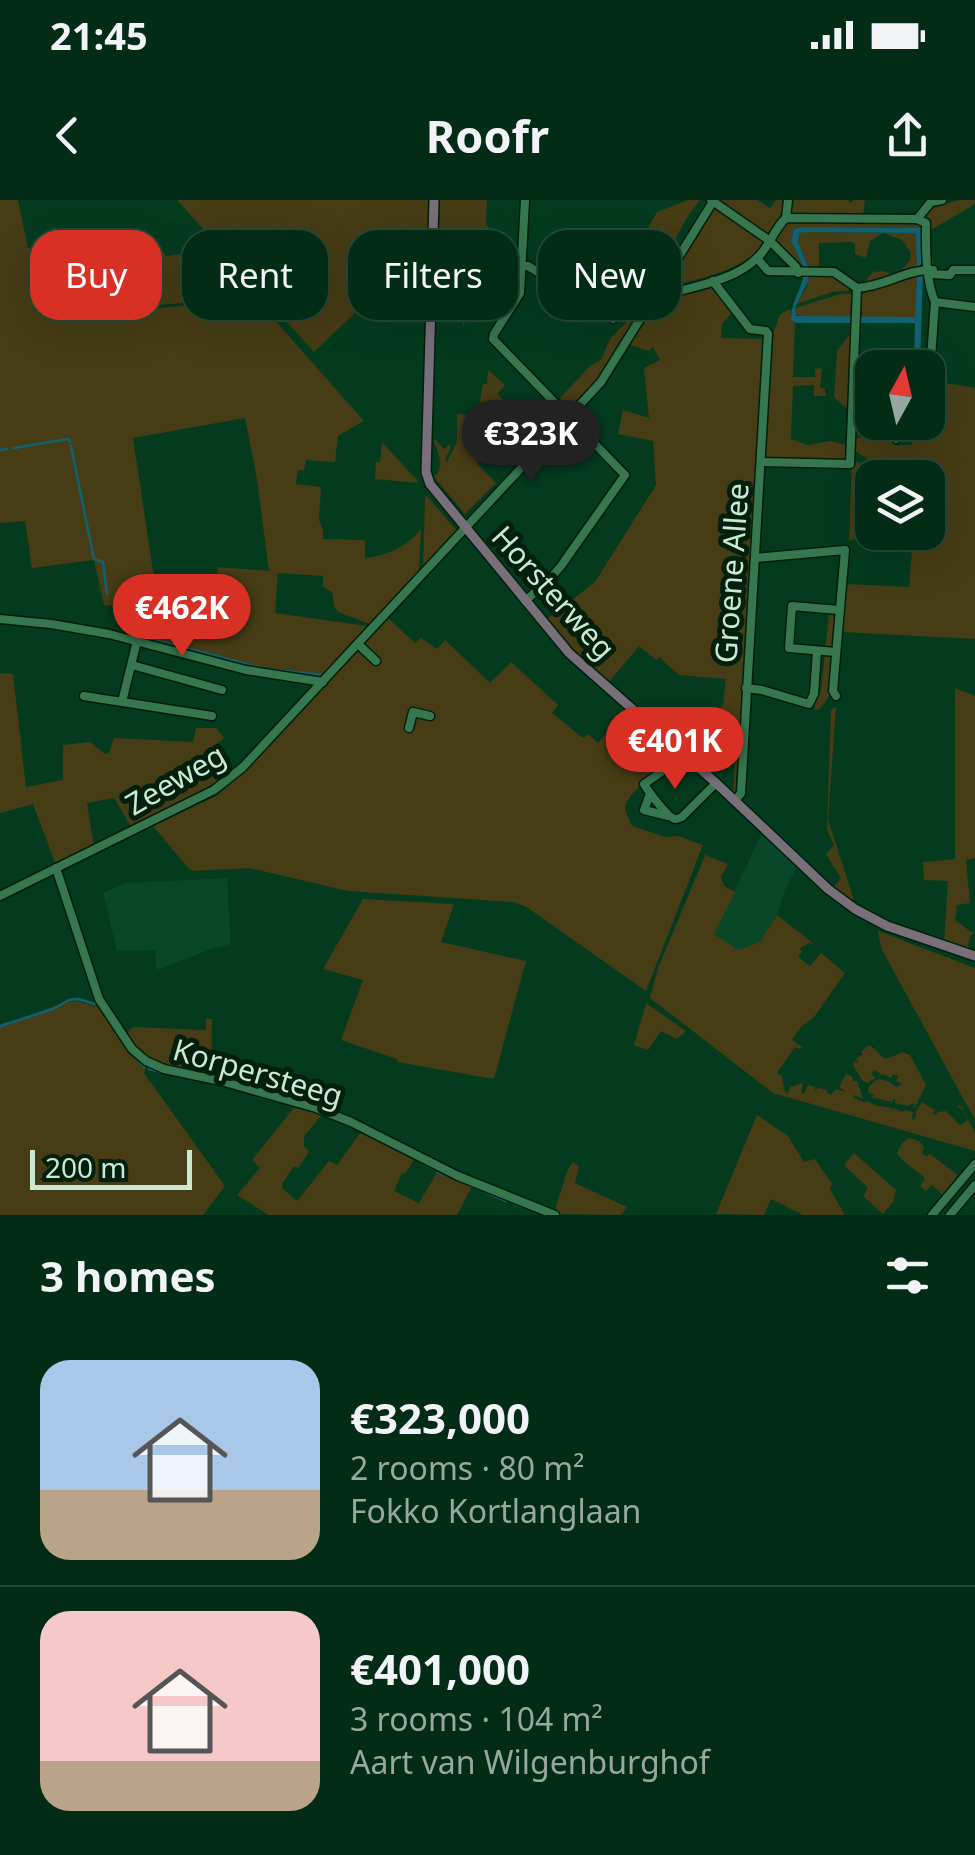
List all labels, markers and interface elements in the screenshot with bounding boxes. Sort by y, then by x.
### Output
text: 21:45 [50,9,148,61]
text: Roofr [426,105,549,166]
icon: back [40,108,95,163]
icon: share [880,108,935,163]
chip: Buy [30,230,162,320]
chip: Rent [182,230,328,320]
chip: Filters [348,230,518,320]
chip: New [538,230,681,320]
north arrow [855,350,945,440]
map controls [855,350,945,550]
pin: €323K [461,400,601,485]
text: €323K [484,411,578,454]
button: layers [855,460,945,550]
street label: Groene Allee [704,482,758,664]
street label: Horsterweg [483,517,625,667]
pin: €462K [112,574,252,659]
text: €462K [135,585,229,628]
pin: €401K [605,707,745,792]
text: €401K [628,718,722,761]
street label: Zeeweg [117,734,233,824]
street label: Korpersteeg [169,1028,347,1116]
scale bar [30,1145,192,1190]
text: 200 m [45,1148,127,1186]
text: 3 homes [40,1247,216,1304]
icon: filters [880,1248,935,1303]
text: €323,000 [350,1389,530,1446]
icon: home [120,1400,240,1520]
text: 2 rooms · 80 m² [350,1446,584,1489]
text: Fokko Kortlanglaan [350,1489,641,1532]
text: €401,000 [350,1640,530,1697]
icon: home [120,1651,240,1771]
text: 3 rooms · 104 m² [350,1697,603,1740]
text: Aart van Wilgenburghof [350,1740,710,1783]

